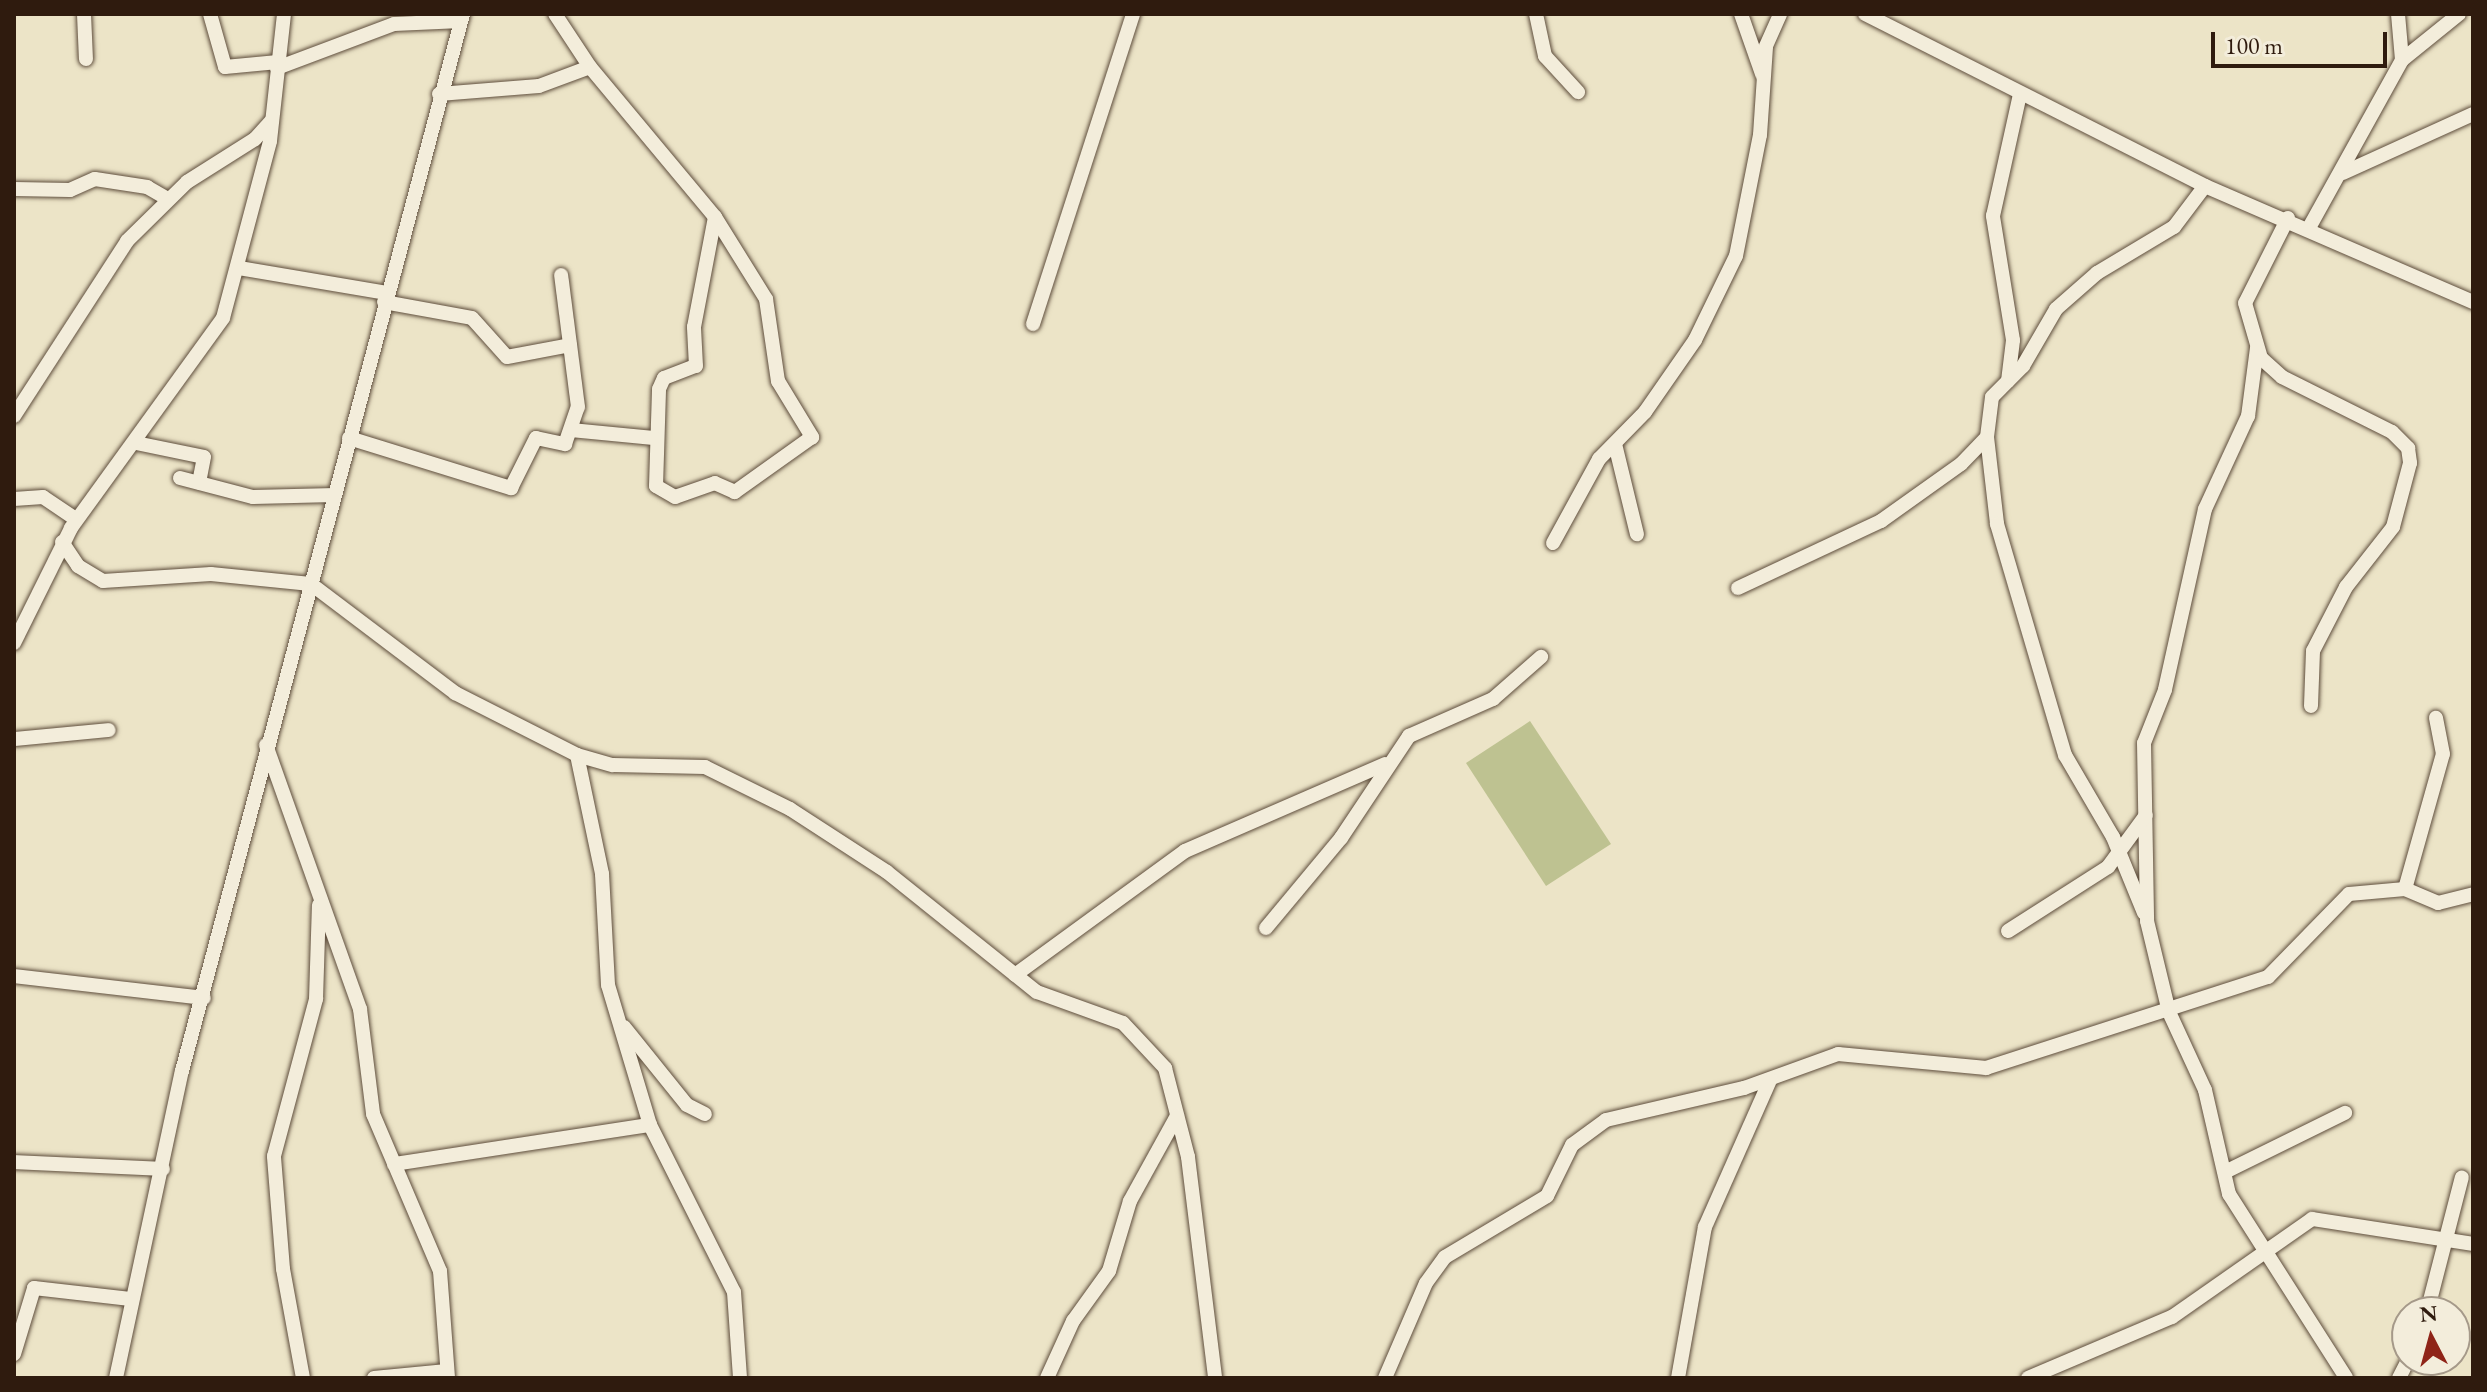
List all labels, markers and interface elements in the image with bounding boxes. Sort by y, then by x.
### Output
scale bar [2215,16,2391,66]
text: 100 m [2225,30,2283,61]
north arrow [2391,1296,2471,1376]
text: N [2418,1298,2439,1329]

